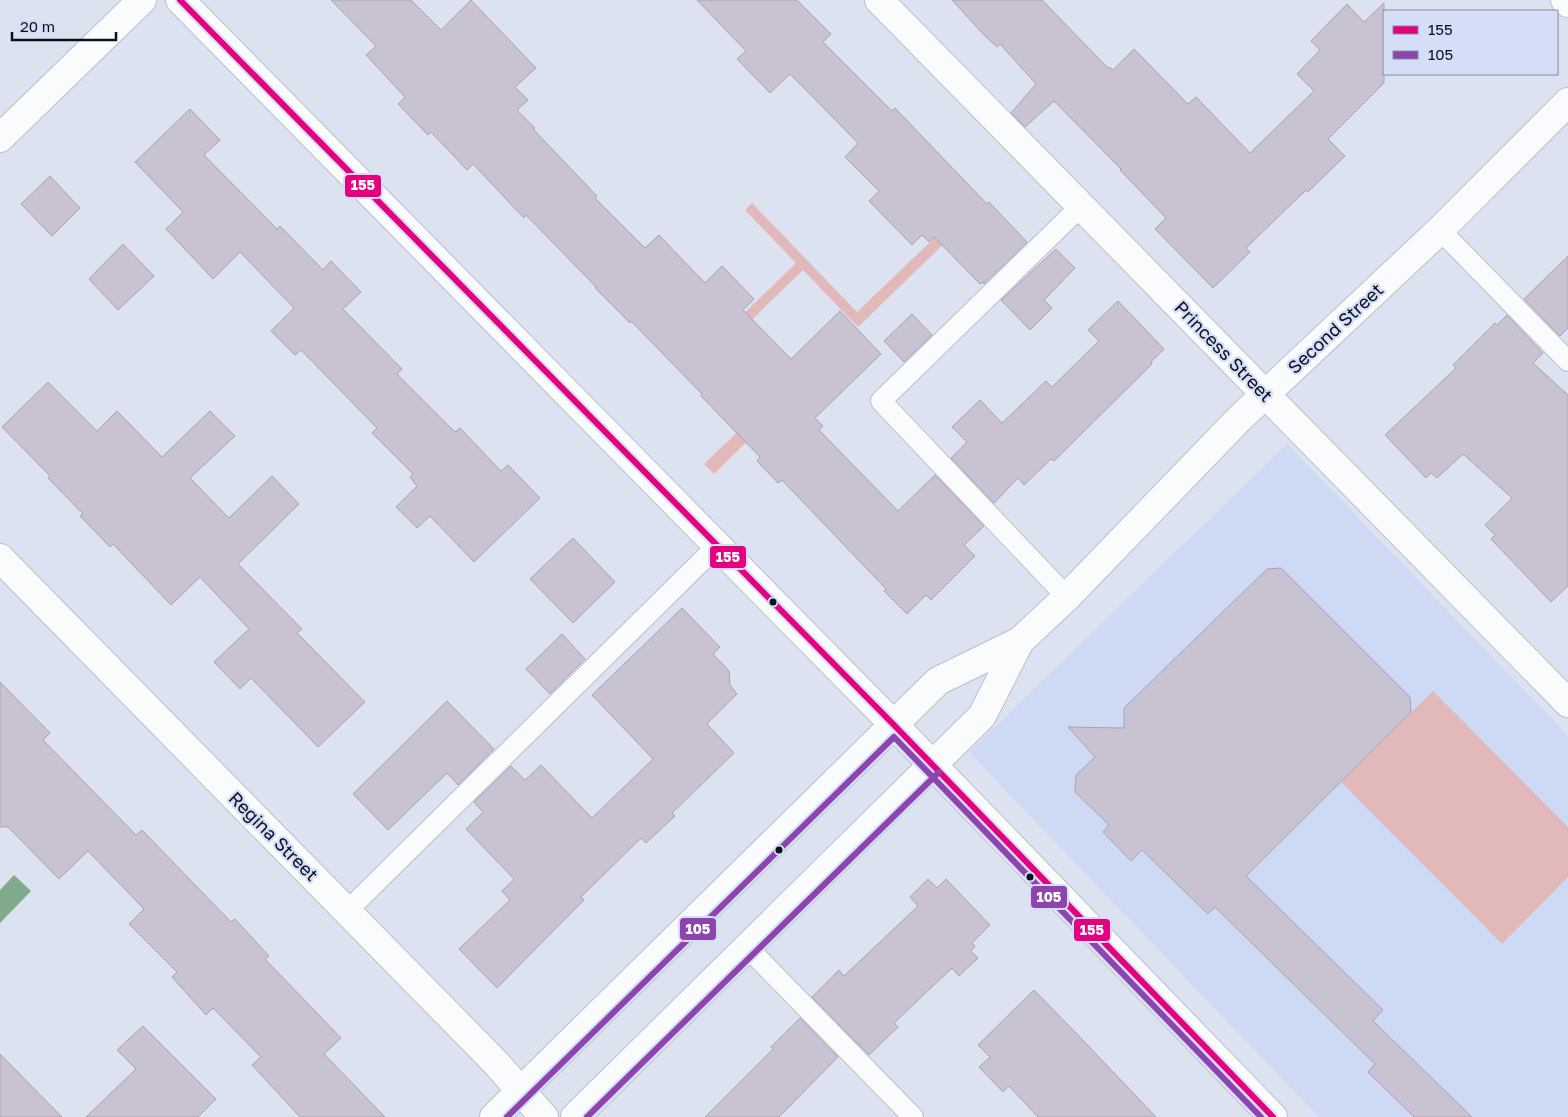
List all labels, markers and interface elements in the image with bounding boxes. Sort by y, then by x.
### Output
scale bar [12,10,116,42]
legend [1383,10,1558,75]
text: 20 m [20,17,55,35]
text: 155 [1428,20,1453,38]
text: 105 [1428,45,1453,63]
line badge: 155 [344,174,382,198]
text: 155 [351,176,376,193]
street label: Second Street [1283,278,1387,378]
street label: Princess Street [1170,296,1278,406]
line badge: 155 [709,545,747,569]
text: 155 [716,548,741,565]
unlabelled marker [768,597,778,607]
street label: Regina Street [225,787,323,885]
unlabelled marker [774,845,784,855]
unlabelled marker [1025,872,1035,882]
line badge: 105 [1030,885,1068,909]
text: 105 [1037,888,1062,905]
line badge: 105 [679,917,717,941]
line badge: 155 [1073,918,1111,942]
text: 105 [686,920,711,937]
text: 155 [1080,921,1105,938]

